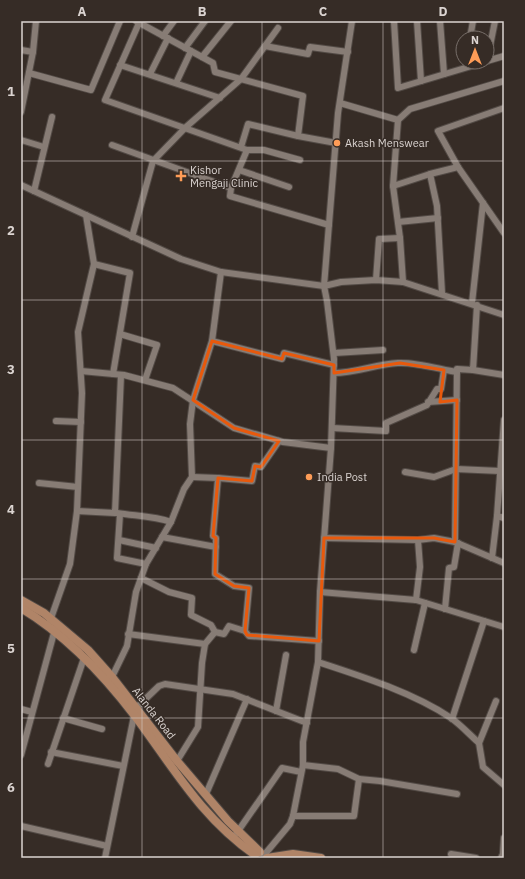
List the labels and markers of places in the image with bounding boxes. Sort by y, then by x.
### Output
place label: Akash Menswear [345,136,429,150]
marker: Akash Menswear [332,138,342,148]
place label: Kishor Mengaji Clinic [190,163,259,190]
marker: Kishor Mengaji Clinic [175,170,187,182]
place label: India Post [317,470,367,484]
marker: India Post [304,472,314,482]

